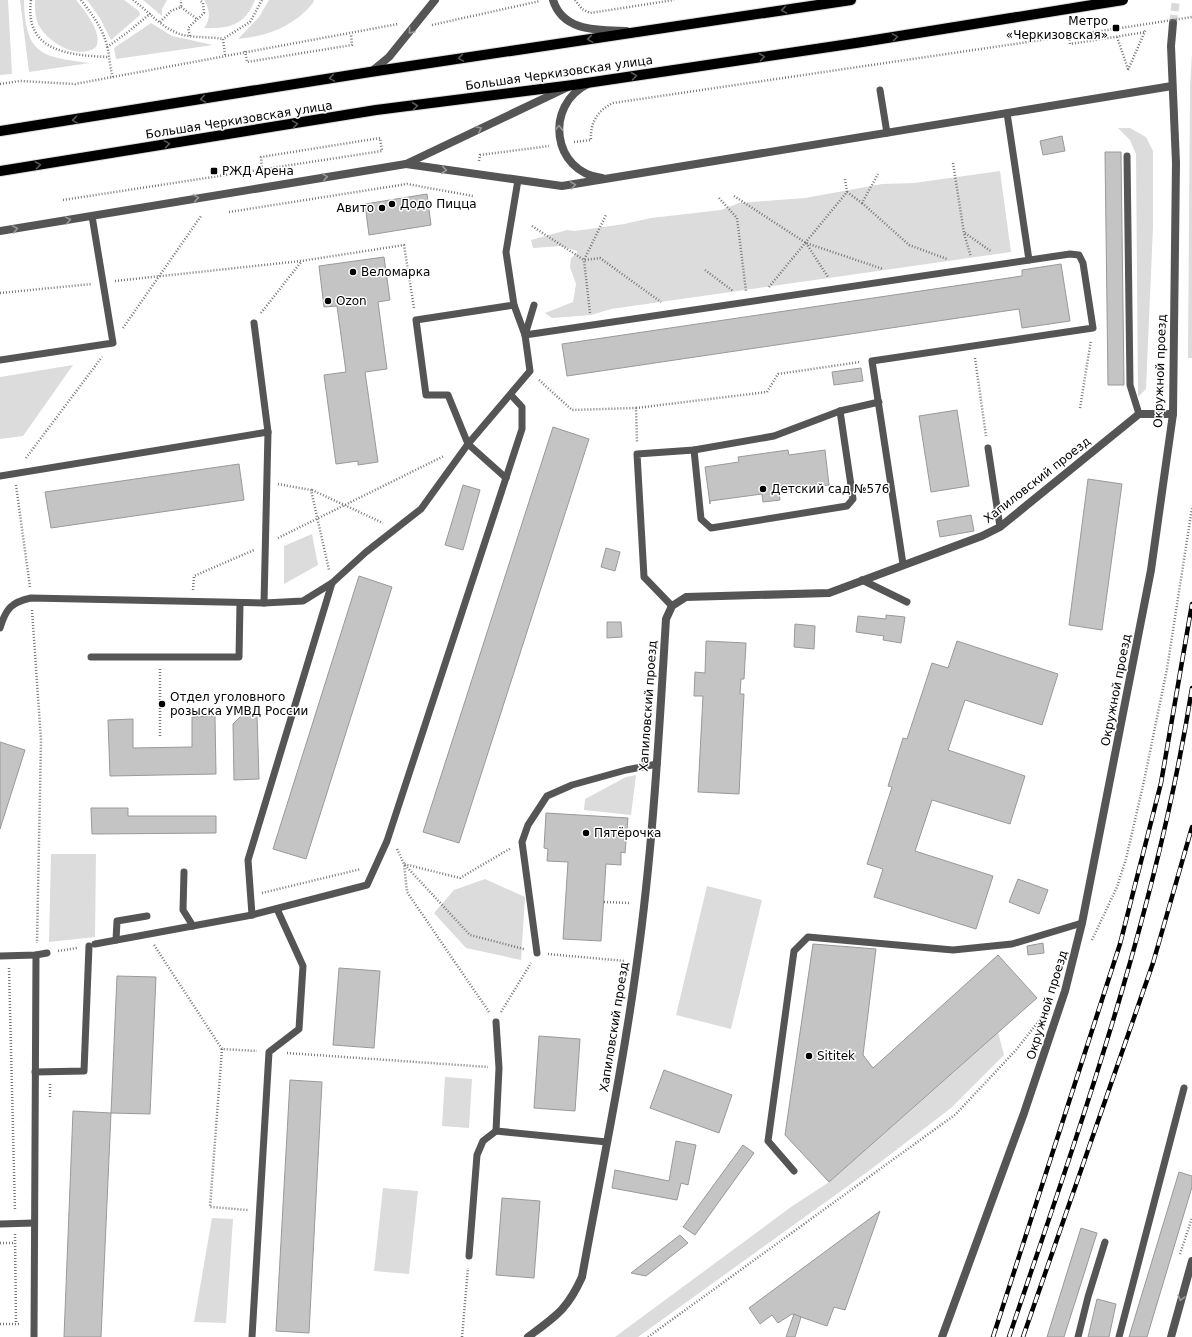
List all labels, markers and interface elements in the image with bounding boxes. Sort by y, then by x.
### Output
one-way arrow [781,5,787,14]
place label: Метро «Черкизовская» [1006,14,1108,42]
marker: Метро «Черкизовская» [1111,23,1121,33]
one-way arrow [409,26,416,33]
one-way arrow [892,33,898,41]
one-way arrow [587,34,593,43]
one-way arrow [458,53,465,62]
street label: Большая Черкизовская улица [464,53,654,93]
one-way arrow [759,53,765,62]
one-way arrow [631,72,637,81]
one-way arrow [329,73,335,82]
one-way arrow [200,94,206,103]
street label: Большая Черкизовская улица [145,98,333,142]
one-way arrow [412,101,418,110]
one-way arrow [72,115,78,123]
one-way arrow [292,120,298,128]
one-way arrow [555,125,564,131]
one-way arrow [475,126,482,134]
one-way arrow [164,140,170,149]
one-way arrow [35,161,42,170]
place label: РЖД Арена [222,164,294,178]
one-way arrow [441,165,447,174]
marker: РЖД Арена [209,166,219,176]
one-way arrow [322,173,328,182]
one-way arrow [570,181,576,189]
one-way arrow [193,194,200,203]
place label: Додо Пицца [400,197,477,211]
marker: Додо Пицца [387,199,397,209]
place label: Авито [337,201,374,215]
marker: Авито [377,203,387,213]
one-way arrow [65,216,71,225]
one-way arrow [12,225,18,233]
place label: Веломарка [361,265,430,279]
marker: Веломарка [348,267,358,277]
place label: Ozon [336,294,367,308]
marker: Ozon [323,296,333,306]
street label: Окружной проезд [1151,314,1169,428]
street label: Хапиловский проезд [981,434,1093,526]
place label: Детский сад №576 [771,482,889,496]
marker: Детский сад №576 [758,484,768,494]
street label: Окружной проезд [1098,633,1134,747]
street label: Хапиловский проезд [636,640,660,772]
place label: Отдел уголовного розыска УМВД России [170,690,308,718]
marker: Отдел уголовного розыска УМВД России [157,699,167,709]
place label: Пятёрочка [594,826,661,840]
marker: Пятёрочка [581,828,591,838]
street label: Окружной проезд [1024,948,1070,1062]
street label: Хапиловский проезд [597,961,631,1093]
place label: Sititek [817,1049,855,1063]
marker: Sititek [804,1051,814,1061]
one-way arrow [1177,1294,1186,1301]

